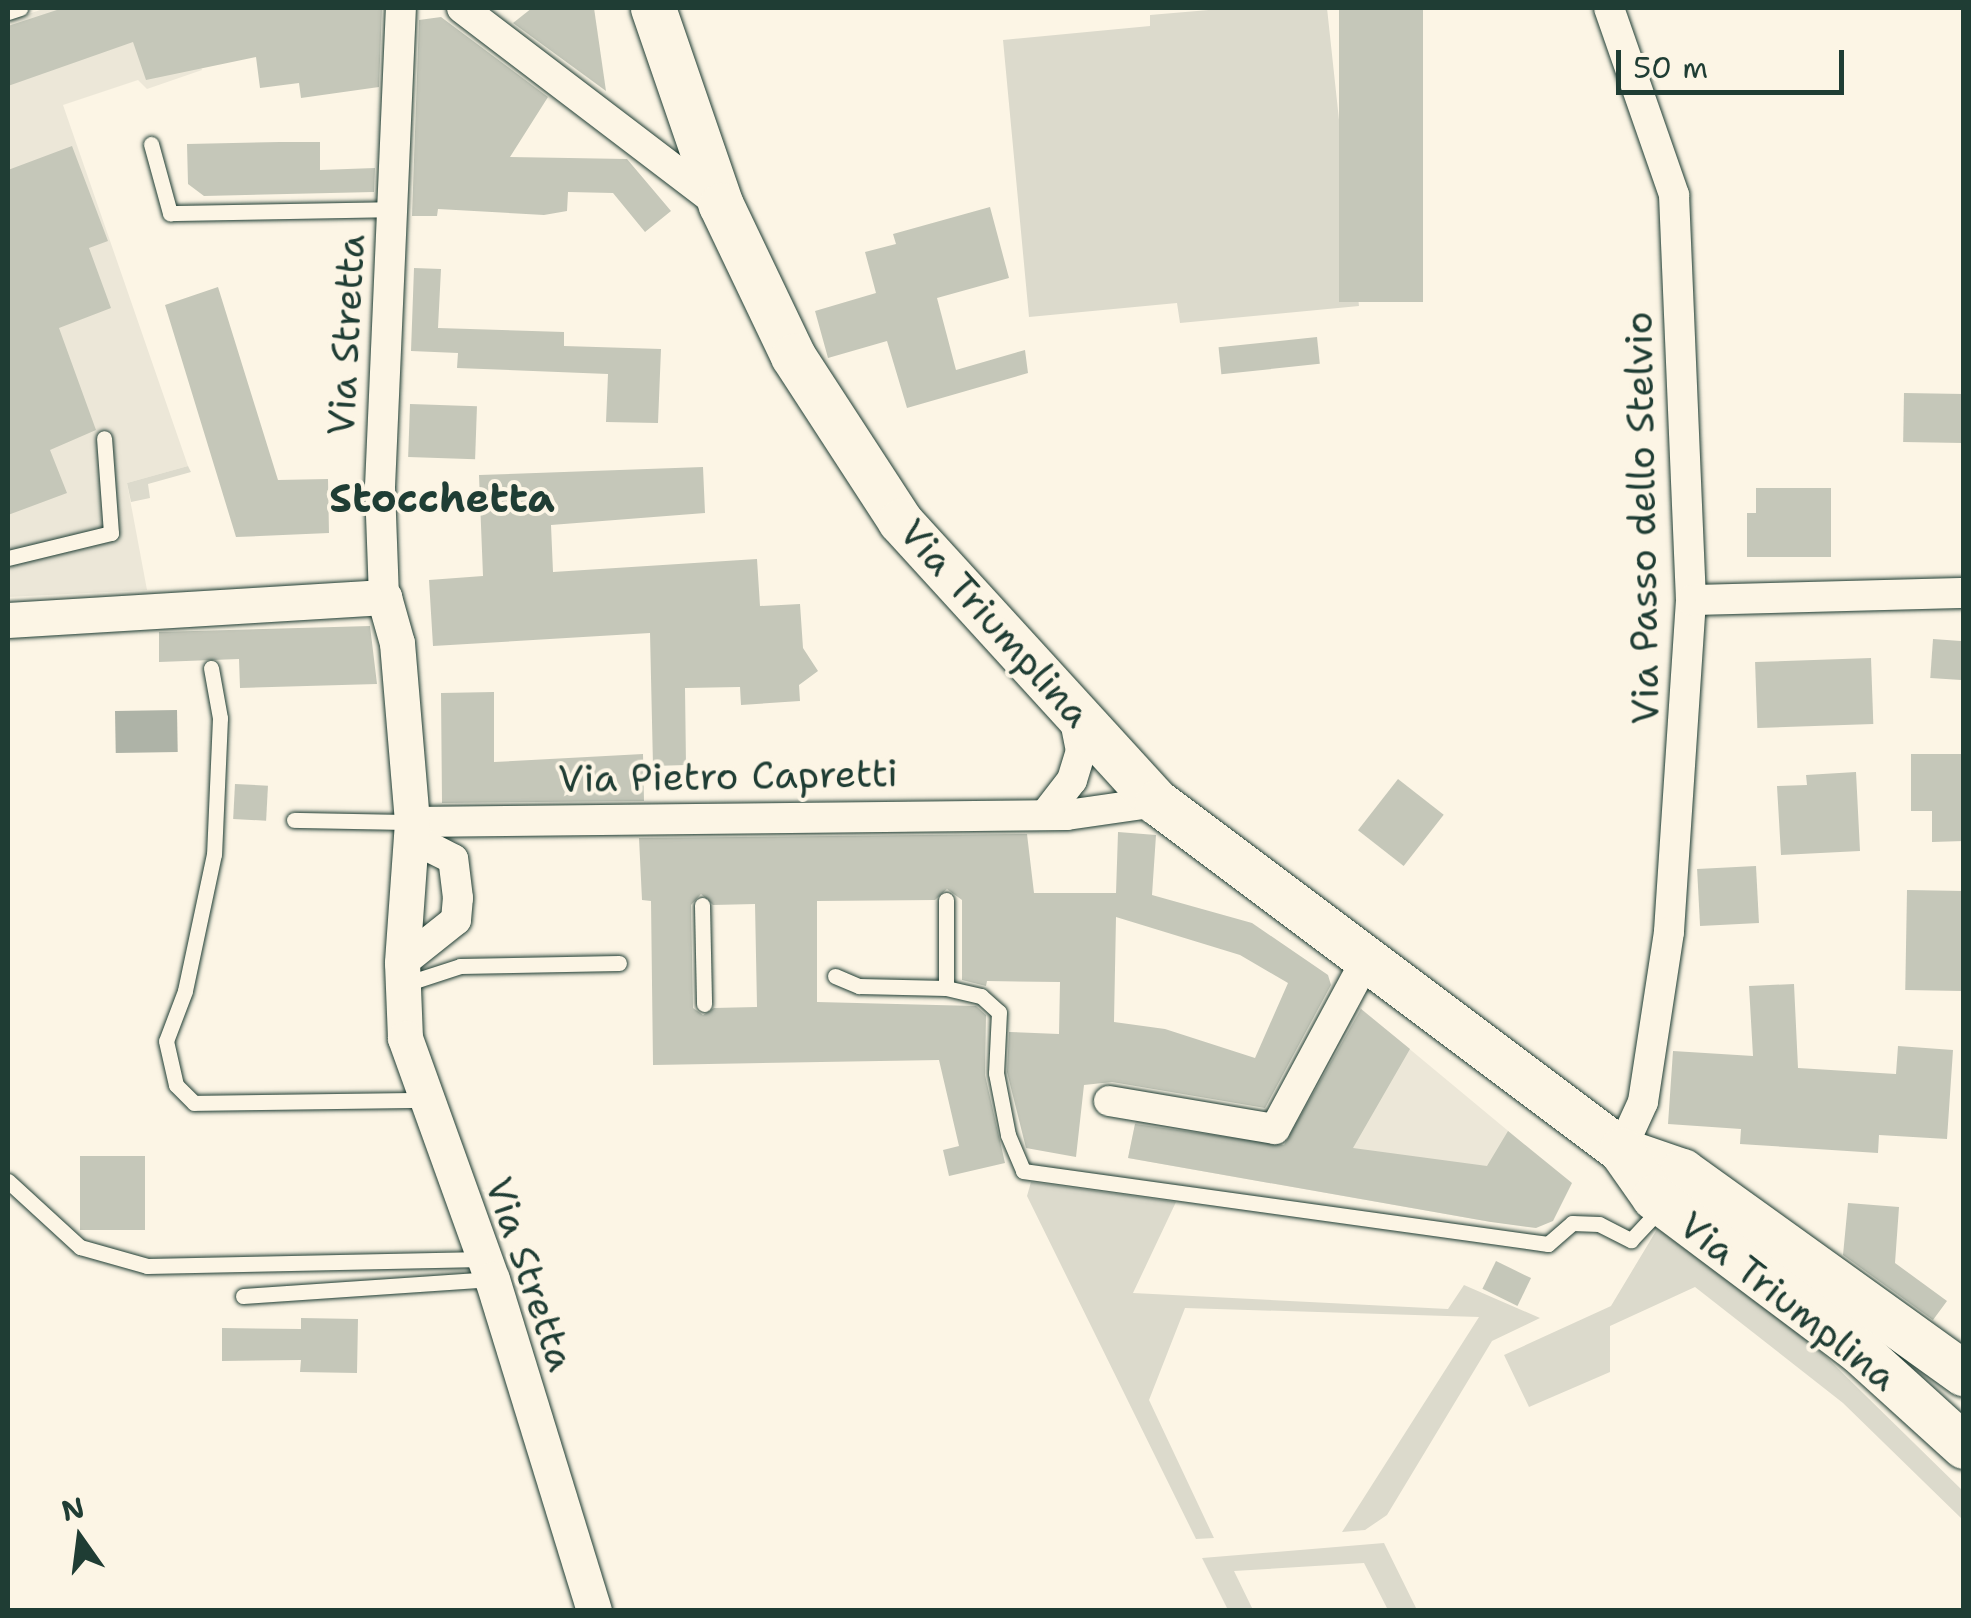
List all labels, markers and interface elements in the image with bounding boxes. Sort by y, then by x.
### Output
scale bar [1621,30,1848,92]
text: 50 m [1633,47,1708,88]
street label: Via Stretta [318,233,374,437]
street label: Via Passo dello Stelvio [1616,311,1668,725]
district label: Stocchetta [329,474,555,522]
street label: Via Triumplina [890,510,1100,736]
street label: Via Pietro Capretti [558,750,898,802]
street label: Via Stretta [476,1171,584,1377]
street label: Via Triumplina [1670,1202,1906,1400]
north arrow [30,1488,130,1588]
text: N [57,1488,88,1530]

